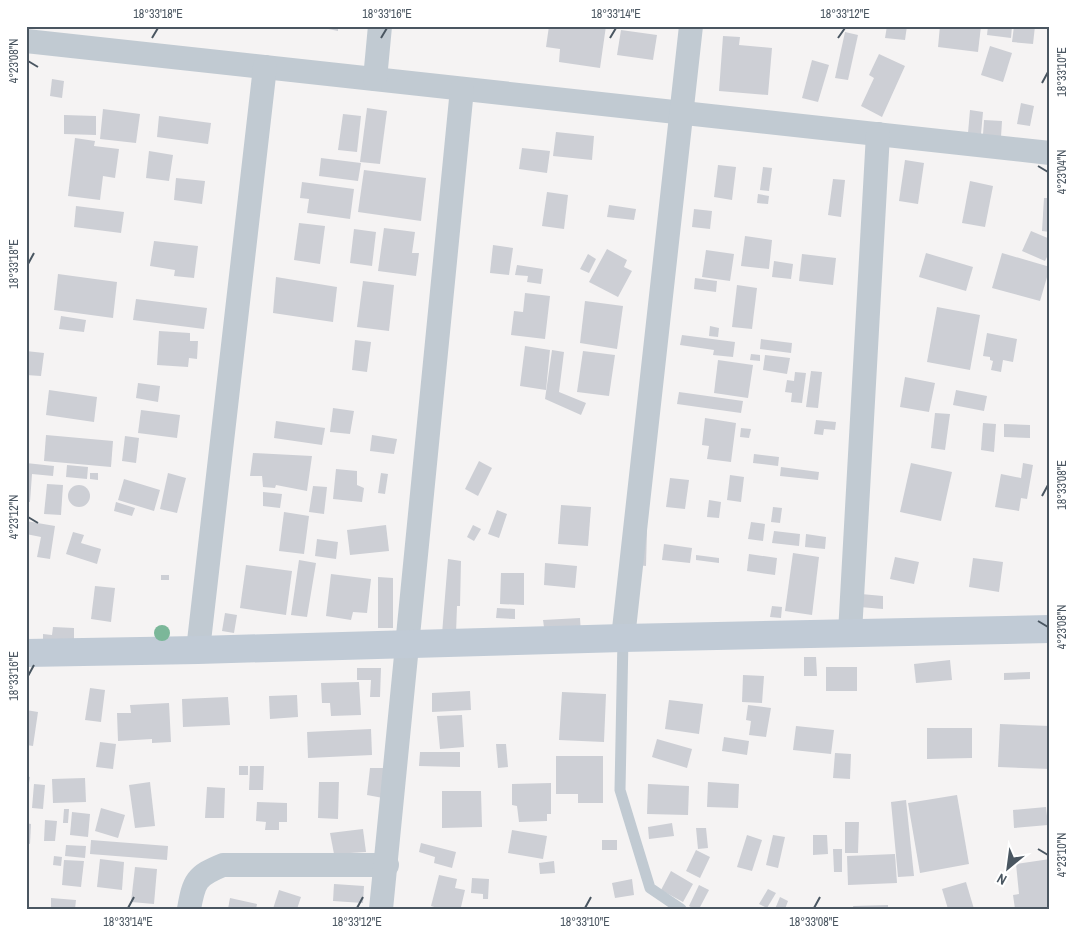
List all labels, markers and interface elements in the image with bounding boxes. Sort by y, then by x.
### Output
text: 18°33'18"E [133,6,183,22]
text: 18°33'16"E [362,6,412,22]
text: 18°33'14"E [591,6,641,22]
text: 18°33'12"E [820,6,870,22]
text: 4°23'08"N [6,39,22,83]
text: 18°33'10"E [1054,47,1070,97]
text: 4°23'04"N [1054,150,1070,194]
text: 18°33'18"E [6,239,22,289]
text: 18°33'08"E [1054,460,1070,510]
text: 4°23'12"N [6,495,22,539]
text: 4°23'08"N [1054,605,1070,649]
text: 18°33'16"E [6,651,22,701]
text: 4°23'10"N [1054,833,1070,877]
north arrow [984,842,1034,892]
text: N [994,869,1010,889]
text: 18°33'14"E [103,914,153,930]
text: 18°33'12"E [332,914,382,930]
text: 18°33'10"E [560,914,610,930]
text: 18°33'08"E [789,914,839,930]

